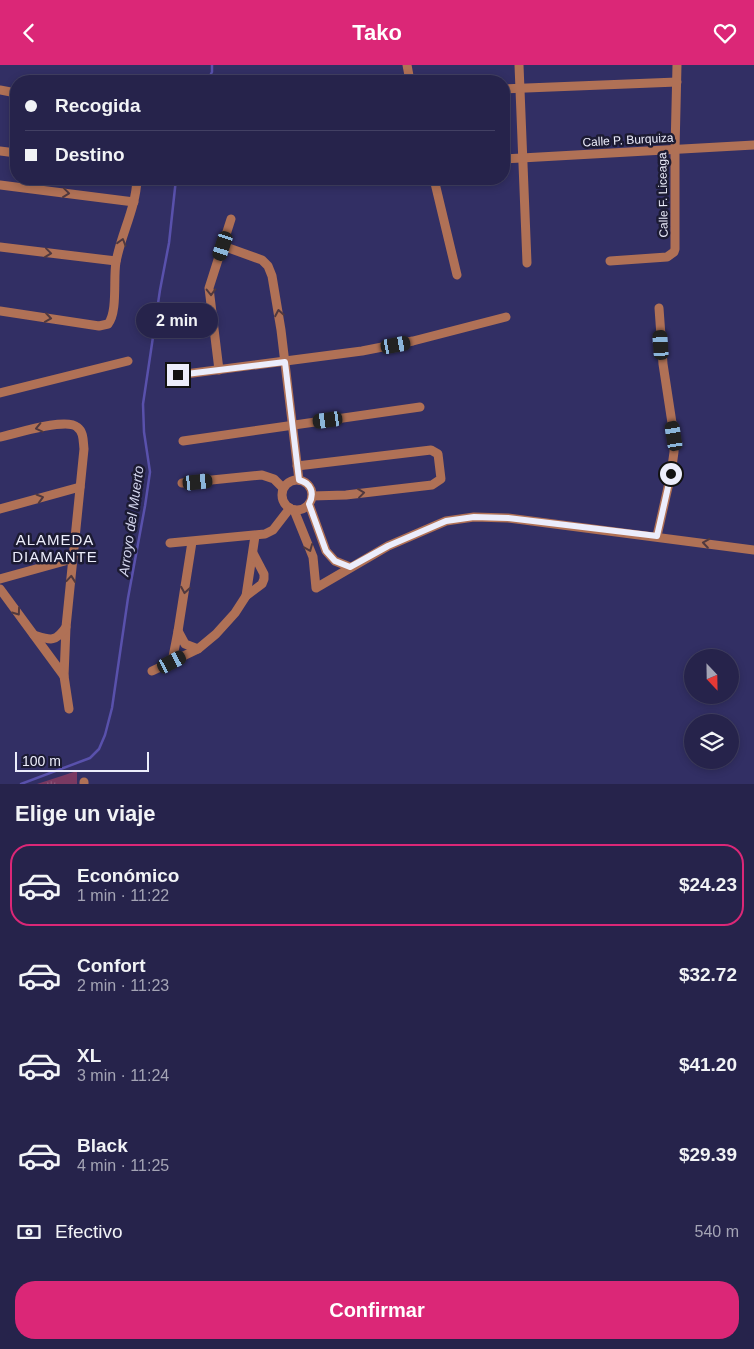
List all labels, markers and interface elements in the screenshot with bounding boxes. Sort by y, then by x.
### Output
icon: back [15,19,43,47]
icon: heart [711,19,739,47]
text: Tako [352,20,402,45]
text: Recogida [55,95,141,116]
street label: Calle P. Burquiza [582,131,674,149]
text: Destino [55,144,125,165]
street label: Calle F. Liceaga [655,152,671,238]
one-way arrow [62,187,70,198]
car [211,229,234,263]
one-way arrow [116,238,126,247]
one-way arrow [45,247,53,258]
one-way arrow [205,289,216,297]
callout: 2 min [137,303,219,337]
one-way arrow [274,309,284,318]
one-way arrow [45,312,53,323]
text: 2 min [156,312,198,329]
car [652,330,669,360]
car [379,335,412,355]
route end [167,364,189,386]
car [312,410,343,430]
car [664,420,683,452]
one-way arrow [35,422,44,433]
route start [660,463,682,485]
water label: Arroyo del Muerto [115,465,147,578]
car [182,473,213,491]
one-way arrow [357,488,365,499]
one-way arrow [36,494,44,504]
district label: ALAMEDA DIAMANTE [12,531,98,565]
one-way arrow [701,538,709,549]
one-way arrow [303,543,314,552]
one-way arrow [65,575,76,583]
one-way arrow [180,585,190,594]
one-way arrow [11,606,20,616]
car [155,649,188,675]
north arrow [684,649,739,704]
map controls [684,649,739,769]
button: layers [684,714,739,769]
scale bar [15,749,149,772]
text: 100 m [22,753,61,769]
text: Elige un viaje [15,801,156,826]
icon: car [17,863,62,908]
text: Económico [77,865,179,886]
text: $24.23 [679,874,737,895]
text: 1 min · 11:22 [77,887,169,904]
icon: car [17,953,62,998]
text: Confort [77,955,146,976]
text: $32.72 [679,964,737,985]
text: 2 min · 11:23 [77,977,169,994]
icon: car [17,1043,62,1088]
text: XL [77,1045,101,1066]
text: $41.20 [679,1054,737,1075]
text: 3 min · 11:24 [77,1067,169,1084]
icon: car [17,1133,62,1178]
text: Black [77,1135,128,1156]
text: $29.39 [679,1144,737,1165]
text: 4 min · 11:25 [77,1157,169,1174]
icon: cash [15,1218,43,1246]
text: Efectivo [55,1221,123,1242]
text: 540 m [695,1223,739,1240]
button: Confirmar [15,1281,739,1339]

